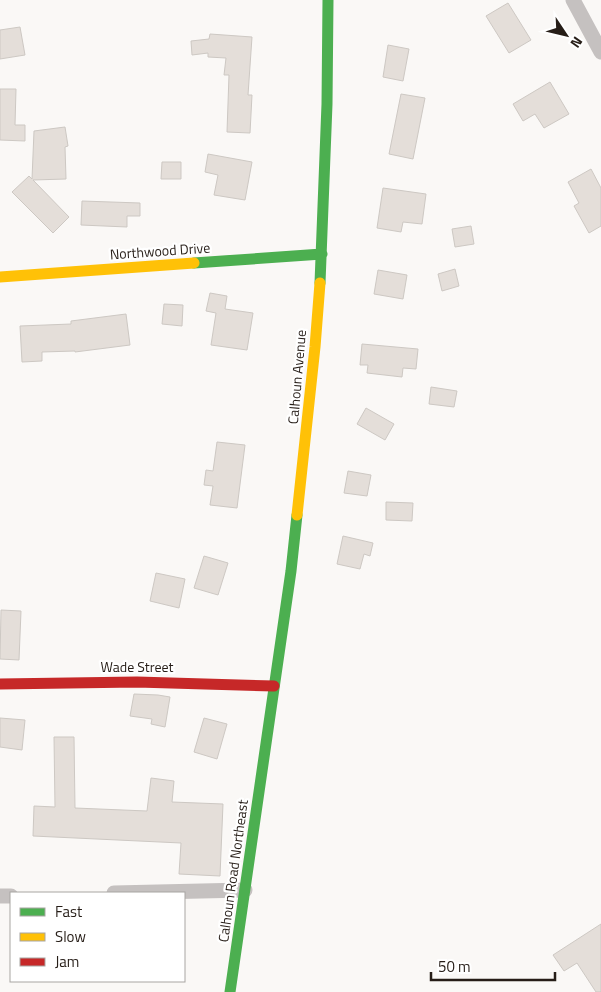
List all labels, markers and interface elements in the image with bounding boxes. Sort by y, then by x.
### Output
north arrow [541,10,591,60]
text: N [566,33,588,53]
street label: Northwood Drive [109,237,211,264]
street label: Calhoun Avenue [282,329,311,425]
street label: Wade Street [101,656,174,677]
street label: Calhoun Road Northeast [212,798,253,944]
legend [10,892,185,982]
text: Fast [55,900,83,923]
text: Slow [55,925,86,948]
text: Jam [55,950,79,973]
scale bar [431,950,555,982]
text: 50 m [438,955,471,978]

